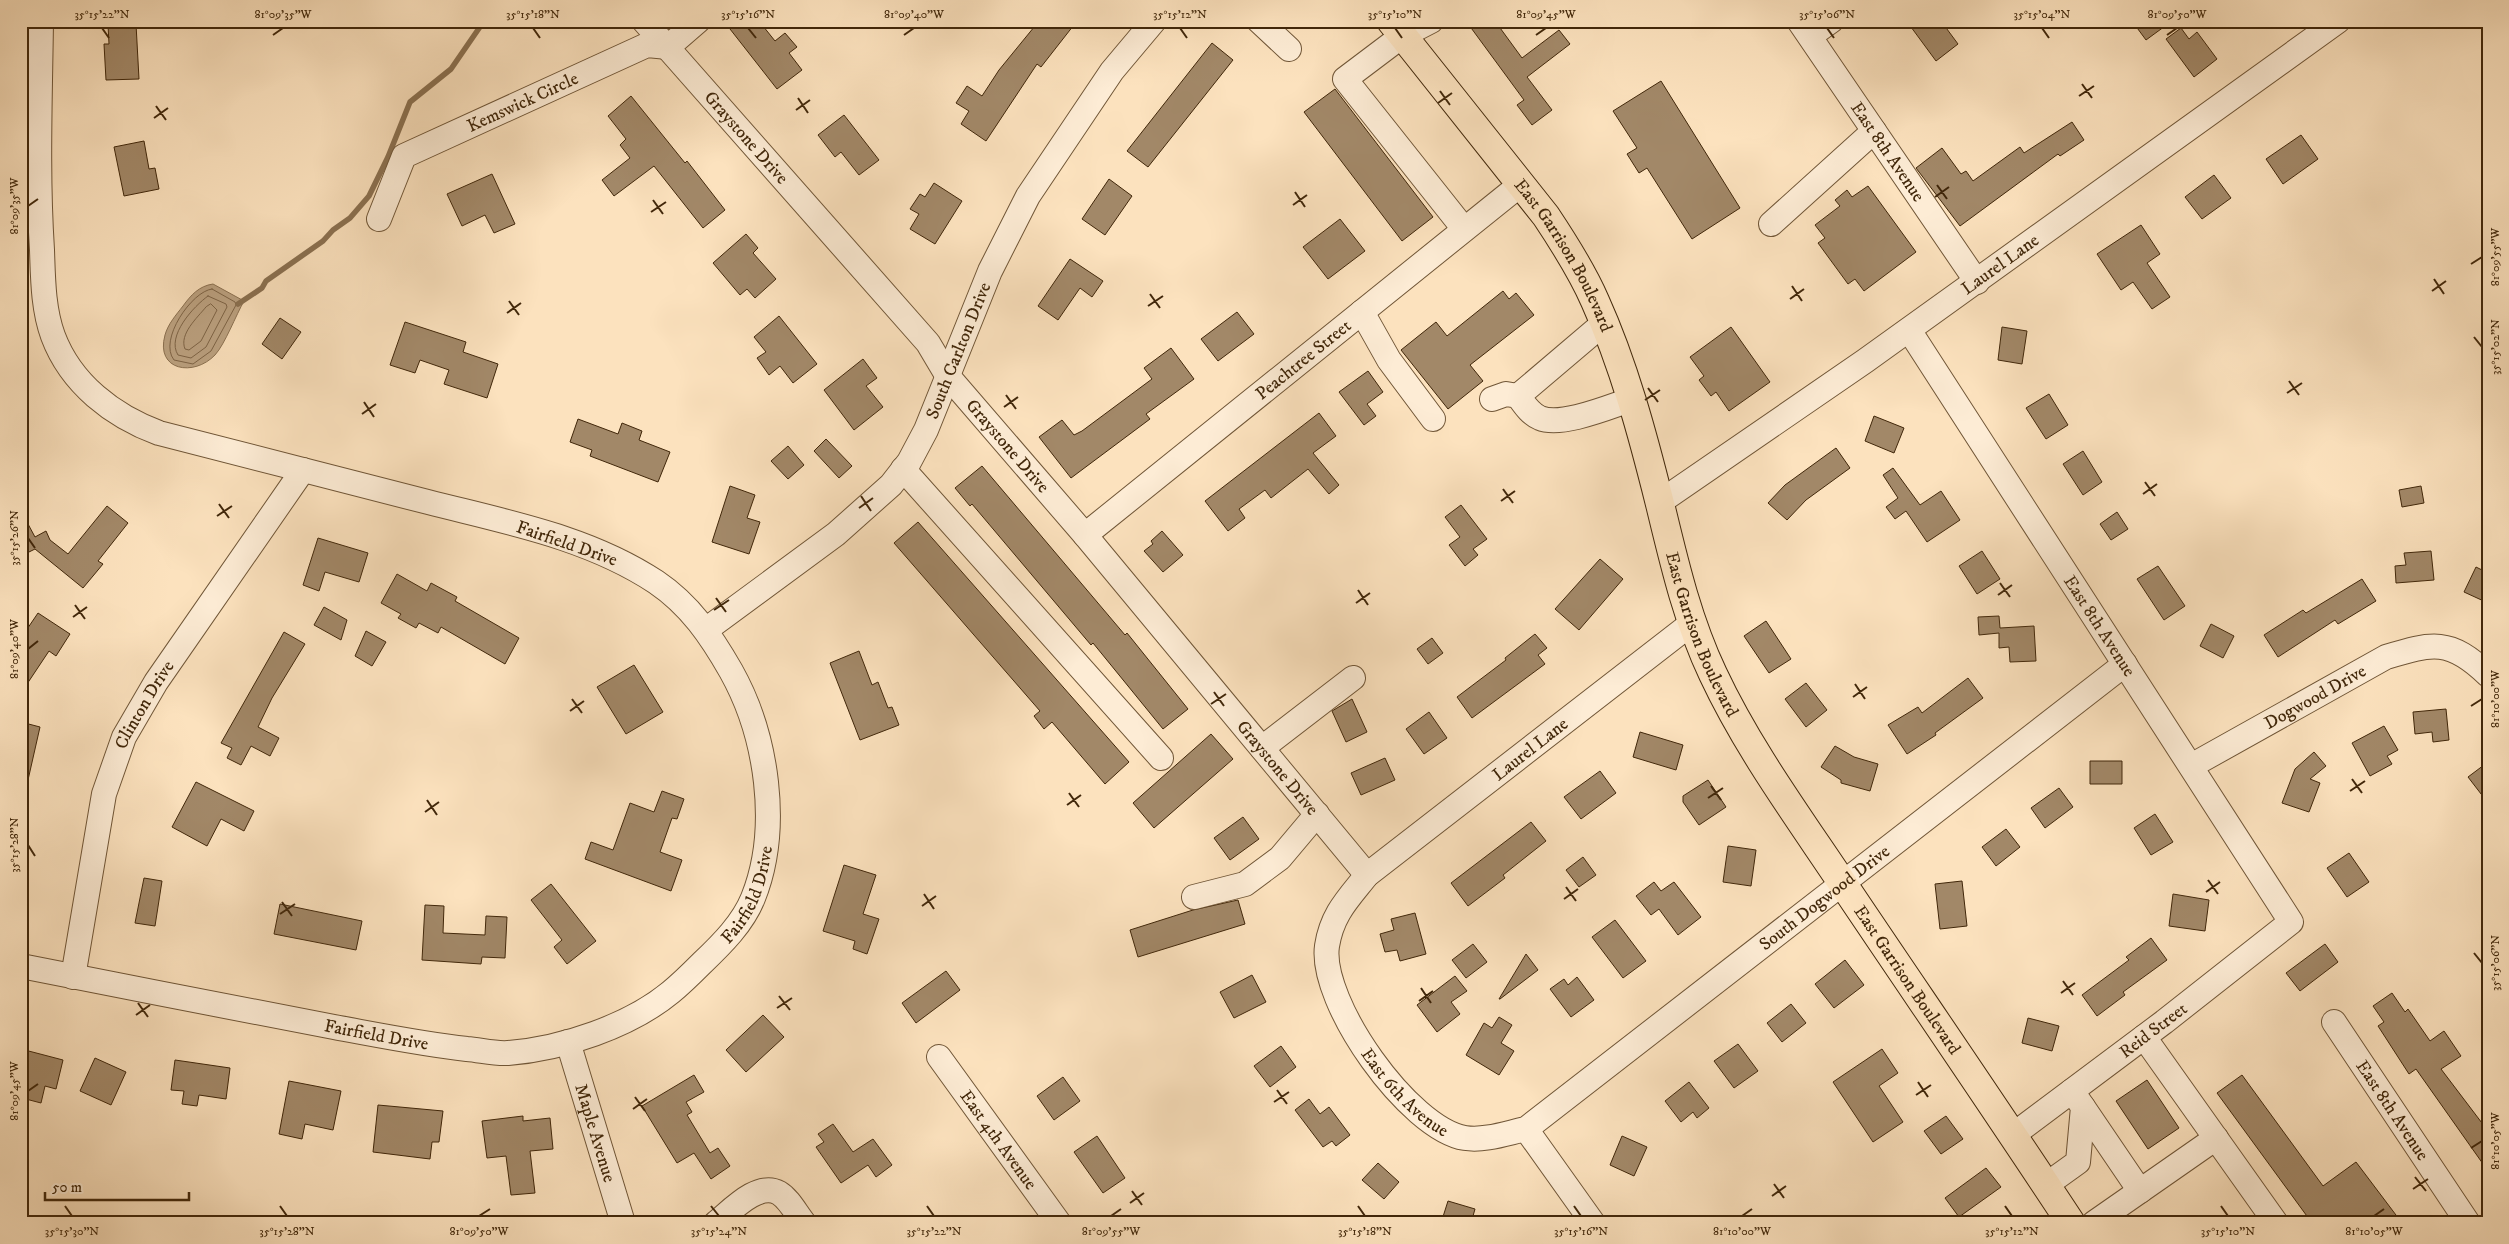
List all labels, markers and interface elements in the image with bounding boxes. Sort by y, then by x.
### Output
text: 35°15'22"N [74,7,130,22]
text: 81°09'35"W [254,7,313,22]
text: 35°15'18"N [506,7,560,22]
text: 35°15'16"N [721,7,775,22]
text: 81°09'40"W [884,7,945,22]
text: 35°15'12"N [1153,7,1207,22]
text: 35°15'10"N [1368,7,1422,22]
text: 81°09'45"W [1516,7,1577,22]
text: 35°15'06"N [1799,7,1855,22]
text: 35°15'04"N [2014,7,2071,22]
text: 81°09'50"W [2147,7,2208,22]
street label: Kemswick Circle [464,68,582,138]
street label: Graystone Drive [699,87,793,189]
street label: East 8th Avenue [1845,98,1929,206]
street label: East Garrison Boulevard [1509,175,1617,335]
text: 81°09'35"W [7,176,22,235]
text: 81°09'55"W [2488,227,2503,286]
street label: Laurel Lane [1957,230,2044,300]
street label: South Carlton Drive [922,279,996,422]
street label: Peachtree Street [1252,315,1356,405]
text: 35°15'02"N [2488,319,2503,375]
street label: Graystone Drive [961,395,1054,498]
text: 35°15'26"N [7,510,22,566]
street label: Fairfield Drive [513,516,620,572]
street label: East Garrison Boulevard [1660,550,1743,721]
street label: East 8th Avenue [2058,572,2140,681]
text: 81°09'40"W [7,618,22,679]
street label: Clinton Drive [111,657,180,752]
street label: Dogwood Drive [2261,660,2370,735]
text: 81°10'00"W [2488,669,2503,728]
street label: Laurel Lane [1488,713,1573,786]
street label: Graystone Drive [1231,716,1323,820]
text: 35°15'28"N [7,817,22,873]
street label: South Dogwood Drive [1755,841,1895,956]
street label: Fairfield Drive [717,845,778,949]
street label: East Garrison Boulevard [1849,902,1965,1059]
text: 35°15'06"N [2488,935,2503,991]
street label: Reid Street [2115,998,2192,1063]
street label: Fairfield Drive [322,1015,430,1056]
street label: East 6th Avenue [1355,1044,1452,1142]
street label: East 8th Avenue [2351,1056,2433,1165]
text: 81°09'45"W [7,1060,22,1121]
street label: Maple Avenue [569,1081,620,1185]
street label: East 4th Avenue [955,1086,1041,1194]
text: 81°10'05"W [2488,1111,2503,1170]
scale bar [45,1169,189,1201]
text: 50 m [52,1178,82,1197]
text: 35°15'30"N [45,1224,99,1239]
text: 35°15'28"N [259,1224,315,1239]
text: 81°09'50"W [449,1224,510,1239]
text: 35°15'24"N [691,1224,747,1239]
text: 35°15'22"N [906,1224,962,1239]
text: 81°09'55"W [1082,1224,1141,1239]
text: 35°15'18"N [1338,1224,1392,1239]
text: 35°15'16"N [1554,1224,1608,1239]
text: 81°10'00"W [1713,1224,1772,1239]
text: 35°15'12"N [1985,1224,2039,1239]
text: 35°15'10"N [2201,1224,2255,1239]
text: 81°10'05"W [2345,1224,2404,1239]

